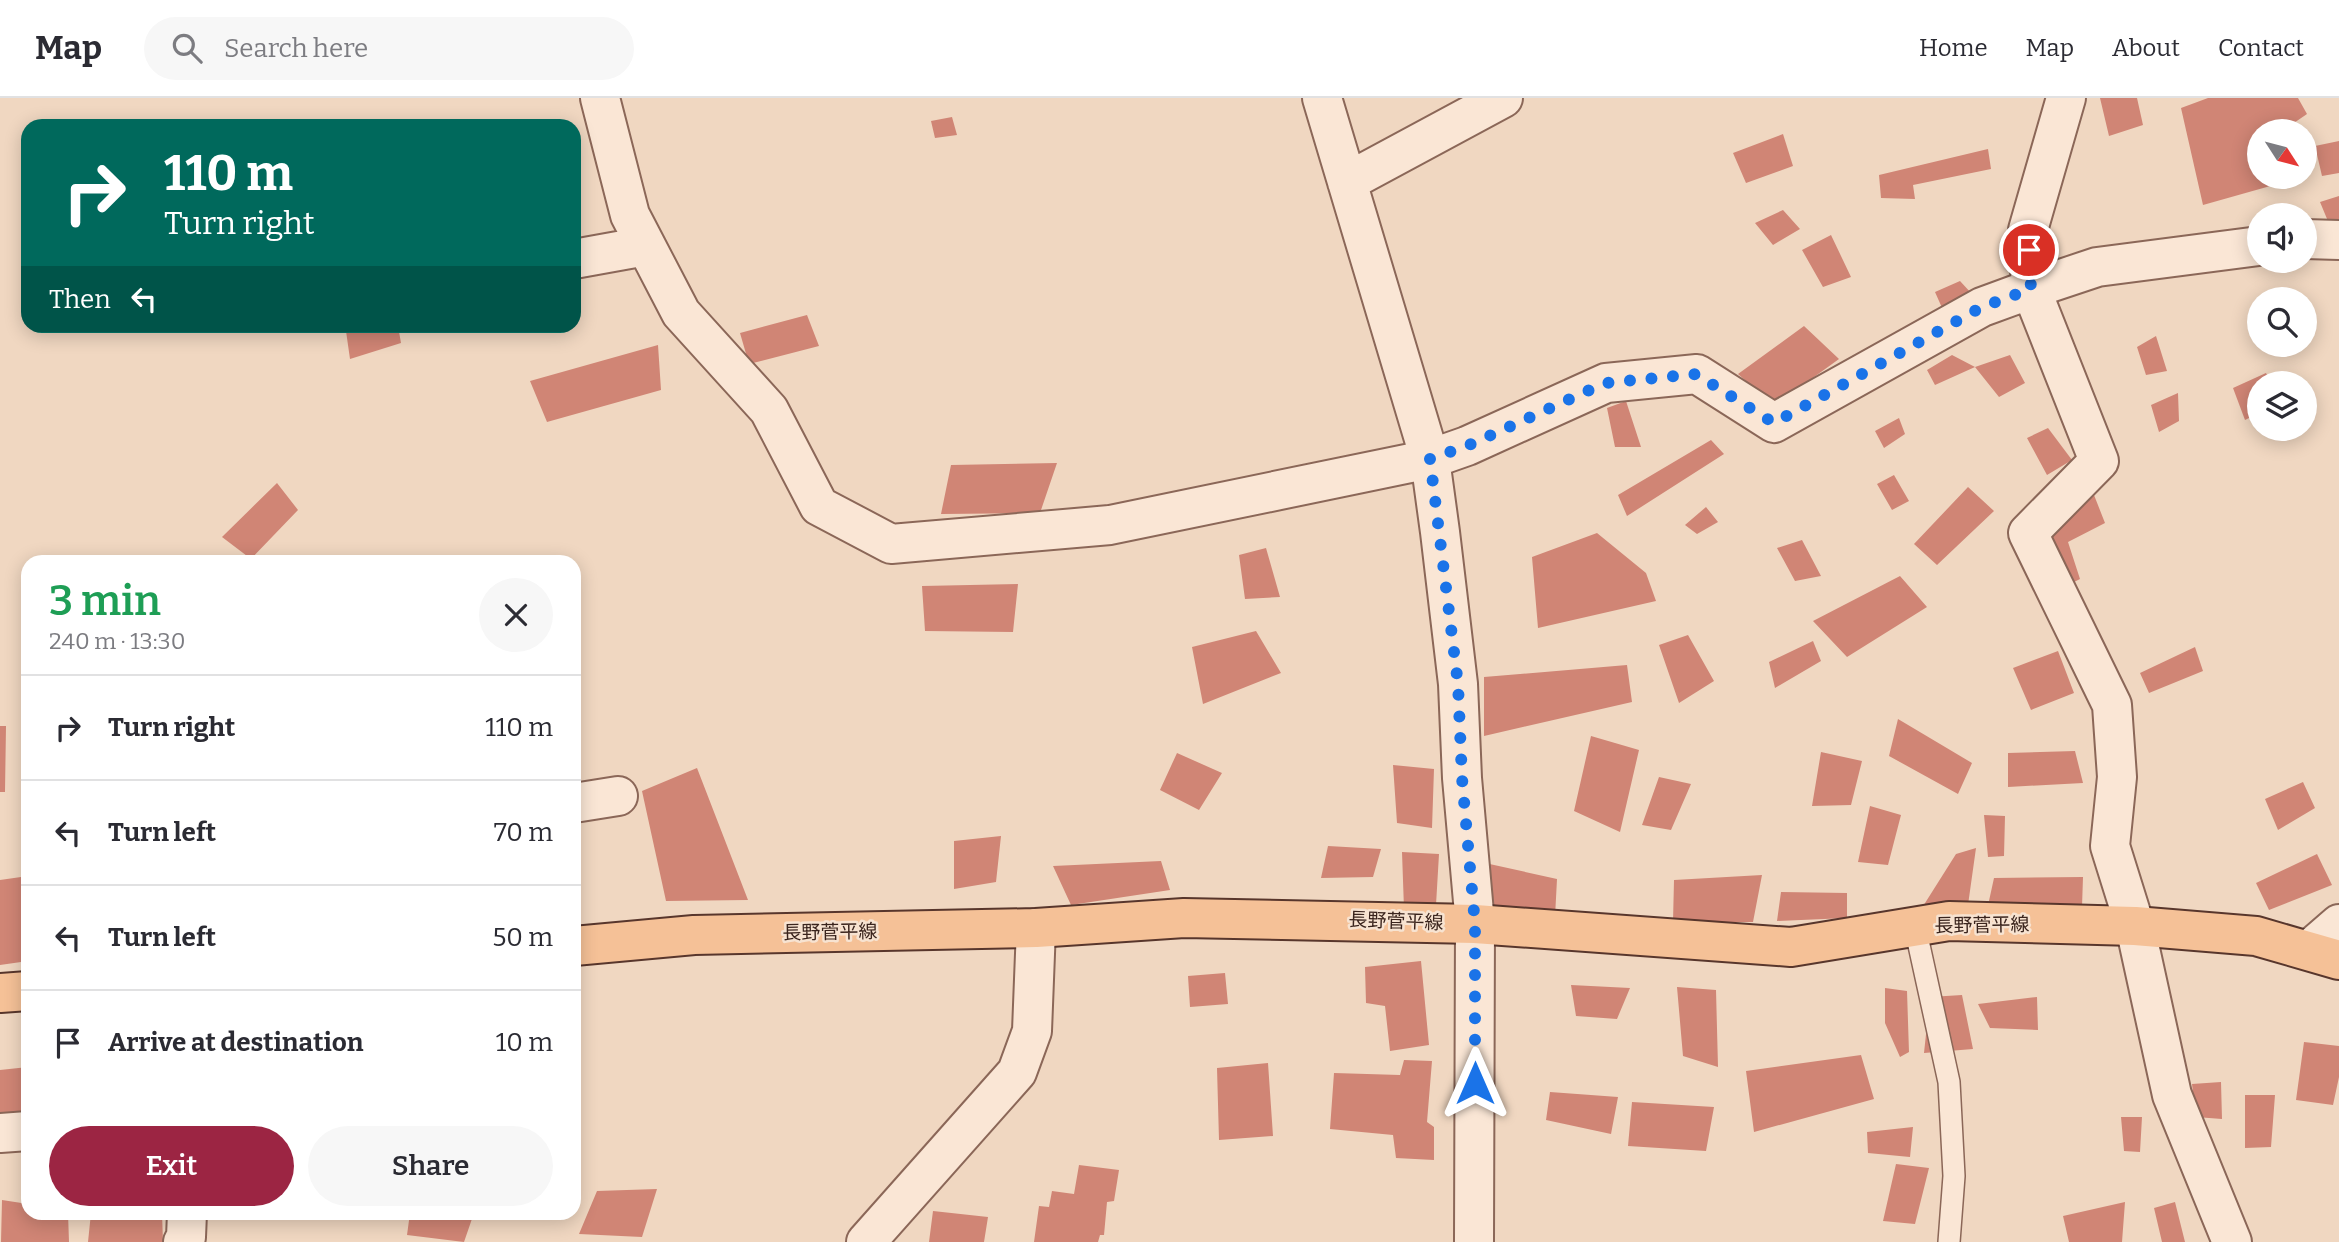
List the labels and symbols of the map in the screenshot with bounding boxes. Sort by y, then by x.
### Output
north arrow [2247,119,2317,189]
pin [1999,220,2059,280]
street label: 長野菅平線 [1348,908,1444,934]
street label: 長野菅平線 [1934,913,2030,937]
street label: 長野菅平線 [782,920,878,944]
position arrow [1438,1046,1512,1120]

